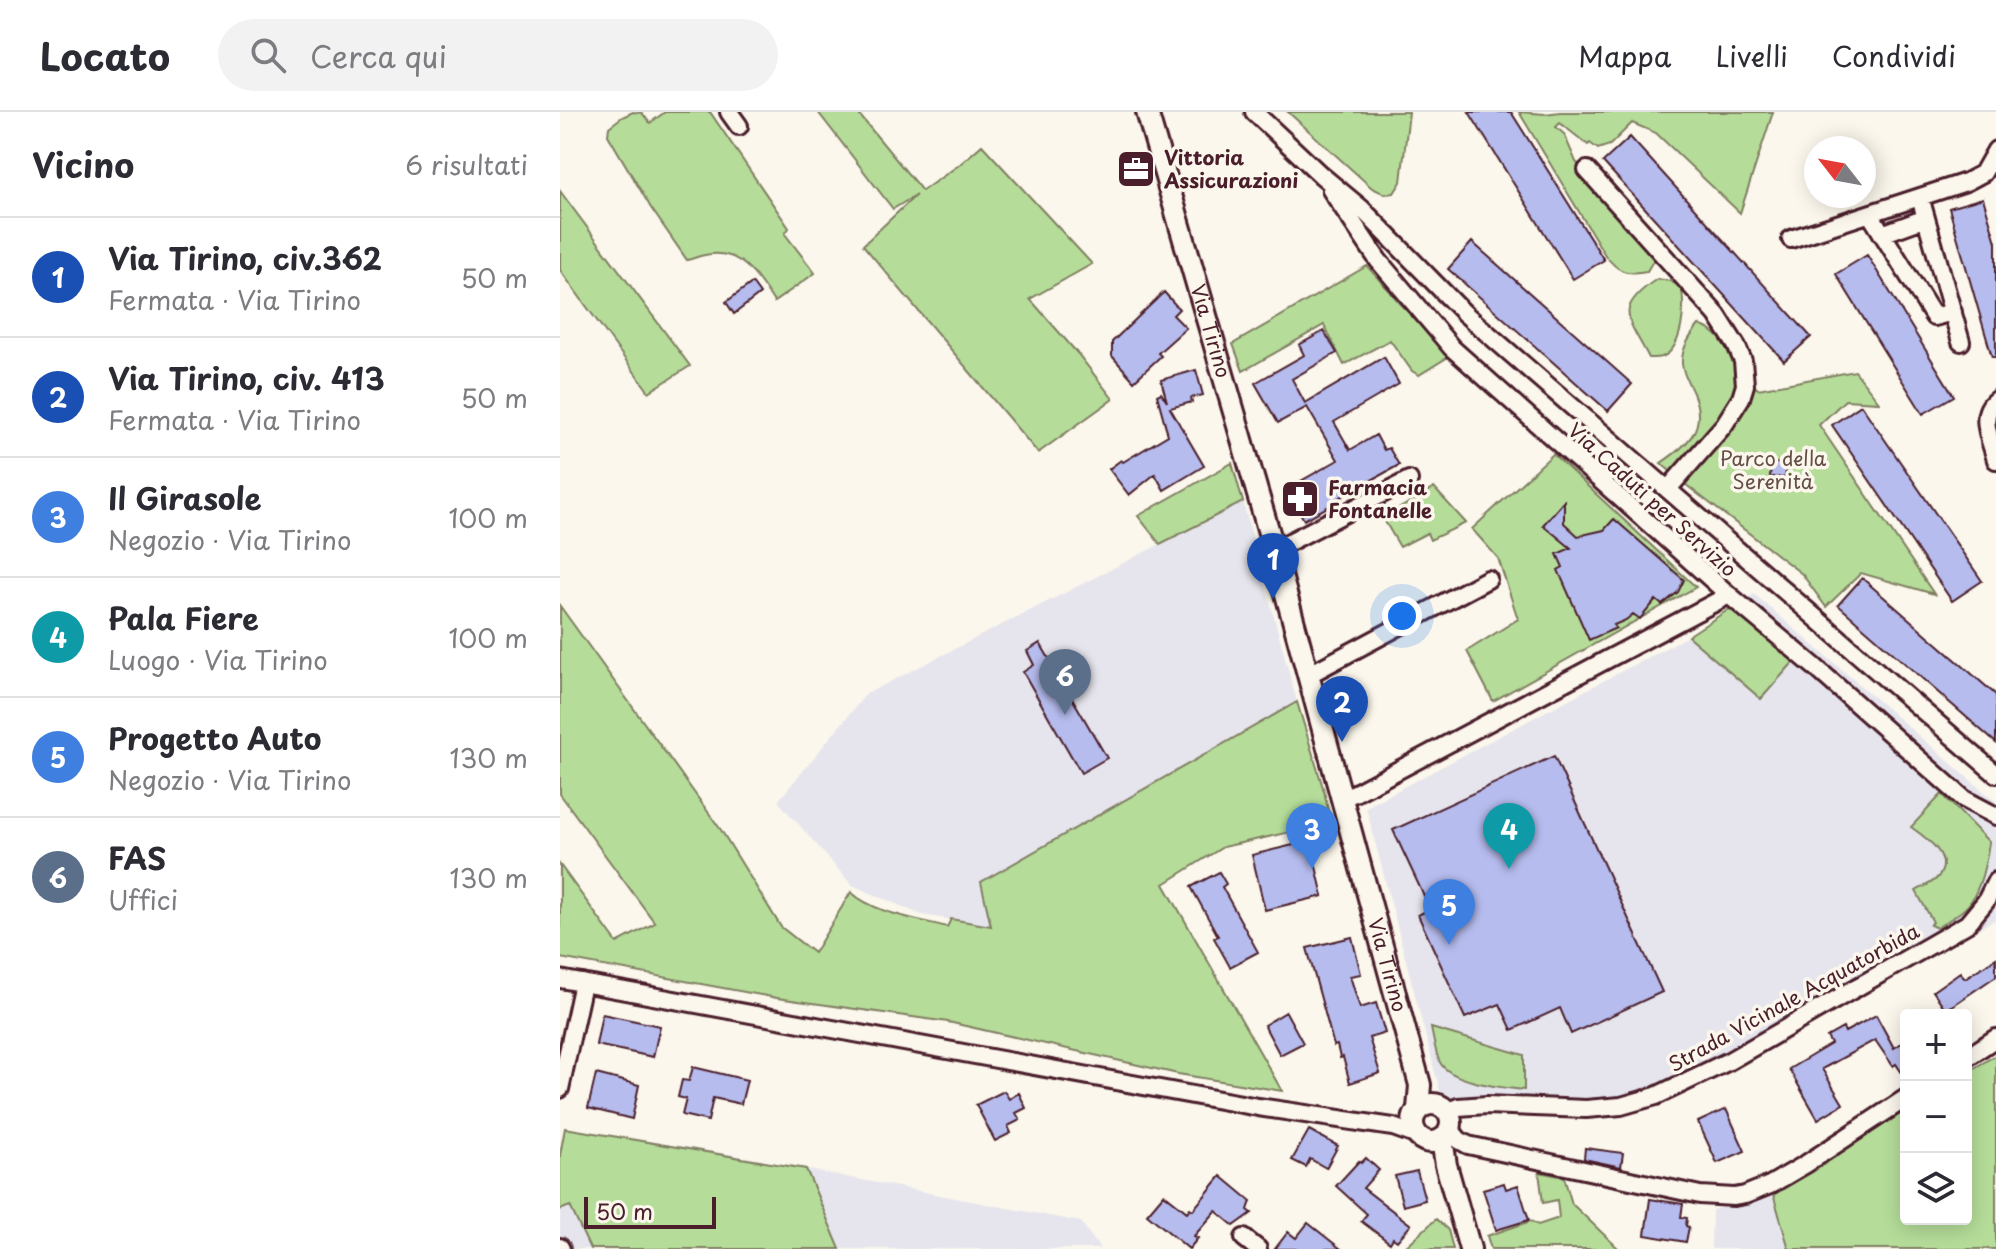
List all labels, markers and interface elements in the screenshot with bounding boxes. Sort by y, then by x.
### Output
search box [218,19,778,91]
text: Locato [40,27,170,84]
icon: search [246,33,290,77]
text: Cerca qui [310,33,447,78]
text: Mappa [1578,34,1671,77]
text: Livelli [1715,34,1788,77]
text: Condividi [1832,34,1956,77]
north arrow [1804,136,1876,208]
text: Vicino [32,138,134,190]
place label: Vittoria Assicurazioni [1163,142,1299,195]
text: 6 risultati [405,145,528,184]
office icon: Vittoria Assicurazioni [1115,148,1157,190]
text: Via Tirino, civ.362 [108,235,382,280]
text: 1 [52,258,64,297]
text: 50 m [461,258,528,297]
text: Fermata · Via Tirino [108,280,361,319]
street label: Via Tirino [1184,280,1239,381]
text: Via Tirino, civ. 413 [108,355,385,400]
text: 2 [49,378,67,417]
text: 50 m [461,378,528,417]
text: Fermata · Via Tirino [108,400,361,439]
street label: Via Caduti per Servizio [1562,415,1744,583]
park label: Parco della Serenità [1720,443,1827,496]
place label: Farmacia Fontanelle [1328,472,1432,525]
text: Il Girasole [108,475,261,520]
pharmacy icon: Farmacia Fontanelle [1279,478,1321,520]
text: 3 [49,498,67,537]
text: 100 m [448,498,528,537]
text: Negozio · Via Tirino [108,520,351,559]
pin: 1 [1247,533,1299,599]
text: Pala Fiere [108,595,259,640]
your location [1382,596,1422,636]
text: 4 [49,618,67,657]
text: 100 m [448,618,528,657]
text: Luogo · Via Tirino [108,640,328,679]
pin: 6 [1039,649,1091,715]
pin: 2 [1316,676,1368,742]
text: Progetto Auto [108,715,321,760]
text: 5 [50,738,66,777]
text: 130 m [449,738,528,777]
text: Negozio · Via Tirino [108,760,351,799]
pin: 3 [1286,803,1338,869]
pin: 4 [1483,803,1535,869]
text: FAS [108,835,166,880]
text: 6 [49,858,67,897]
text: 130 m [449,858,528,897]
pin: 5 [1423,879,1475,945]
text: Uffici [108,880,178,919]
street label: Via Tirino [1361,914,1415,1015]
street label: Strada Vicinale Acquatorbida [1663,915,1925,1079]
map controls [1900,1009,1972,1225]
button: + [1900,1009,1972,1081]
button: − [1900,1081,1972,1153]
button: layers [1900,1153,1972,1225]
scale bar [584,1193,716,1229]
text: 50 m [596,1194,653,1227]

